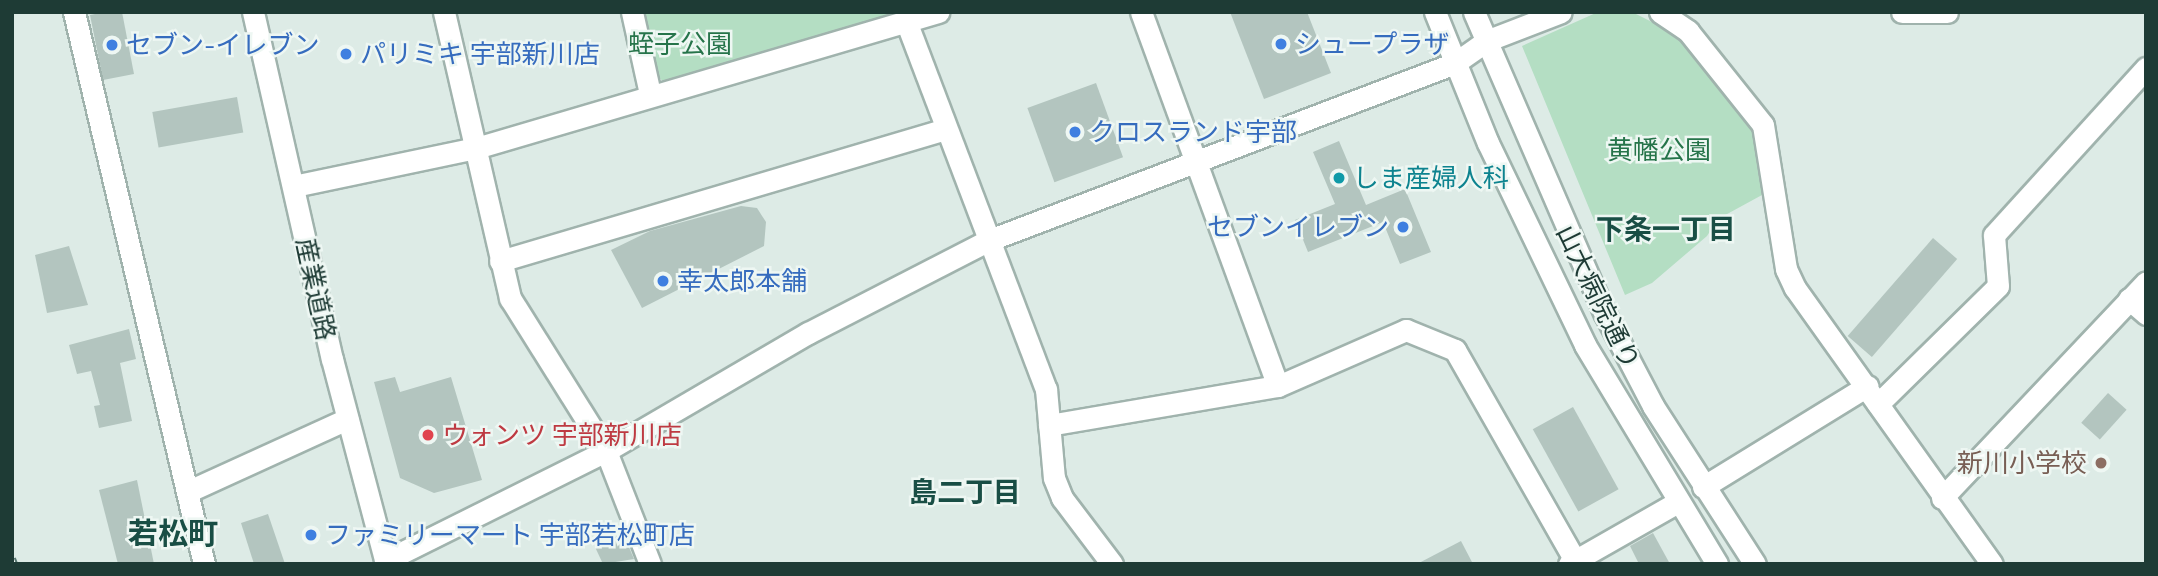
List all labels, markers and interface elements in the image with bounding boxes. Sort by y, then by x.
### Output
park label: 蛭子公園 [628,28,732,60]
place label: シュープラザ [1295,28,1451,60]
place label: セブン-イレブン [126,29,319,61]
marker: シュープラザ [1273,36,1289,52]
marker: セブン-イレブン [104,37,120,53]
place label: パリミキ 宇部新川店 [360,38,600,70]
marker: パリミキ 宇部新川店 [338,46,354,62]
place label: クロスランド宇部 [1089,116,1297,148]
marker: クロスランド宇部 [1067,124,1083,140]
park label: 黄幡公園 [1607,134,1711,166]
place label: しま産婦人科 [1353,162,1509,194]
marker: しま産婦人科 [1331,170,1347,186]
place label: セブンイレブン [1207,211,1389,243]
district label: 下条一丁目 [1596,212,1736,246]
marker: セブンイレブン [1395,219,1411,235]
street label: 山大病院通り [1550,220,1646,374]
street label: 産業道路 [290,235,342,343]
place label: 幸太郎本舗 [677,265,807,297]
marker: 幸太郎本舗 [655,273,671,289]
place label: ウォンツ 宇部新川店 [442,419,682,451]
marker: ウォンツ 宇部新川店 [420,427,436,443]
place label: 新川小学校 [1957,447,2087,479]
marker: 新川小学校 [2093,455,2109,471]
district label: 島二丁目 [909,475,1021,509]
district label: 若松町 [128,515,218,551]
place label: ファミリーマート 宇部若松町店 [325,519,695,551]
marker: ファミリーマート 宇部若松町店 [303,527,319,543]

